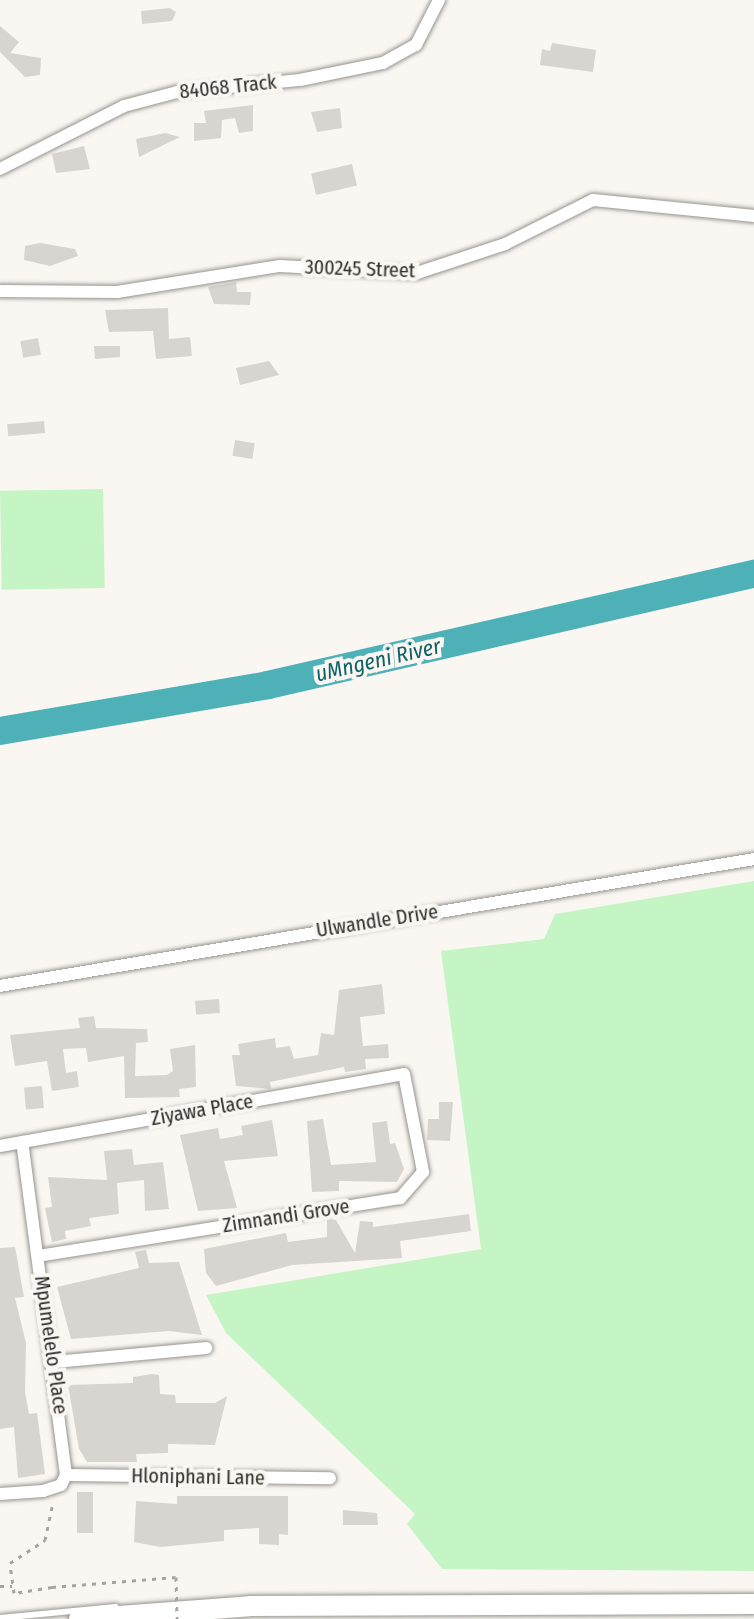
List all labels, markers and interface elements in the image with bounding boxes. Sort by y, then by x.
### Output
street label: 84068 Track [178,70,278,104]
street label: 300245 Street [304,255,416,283]
water label: uMngeni River [313,633,443,687]
street label: Ulwandle Drive [314,900,440,942]
street label: Ziyawa Place [149,1089,255,1131]
street label: Zimnandi Grove [221,1194,351,1238]
street label: Mpumelelo Place [29,1274,73,1416]
street label: Hloniphani Lane [131,1464,265,1490]

